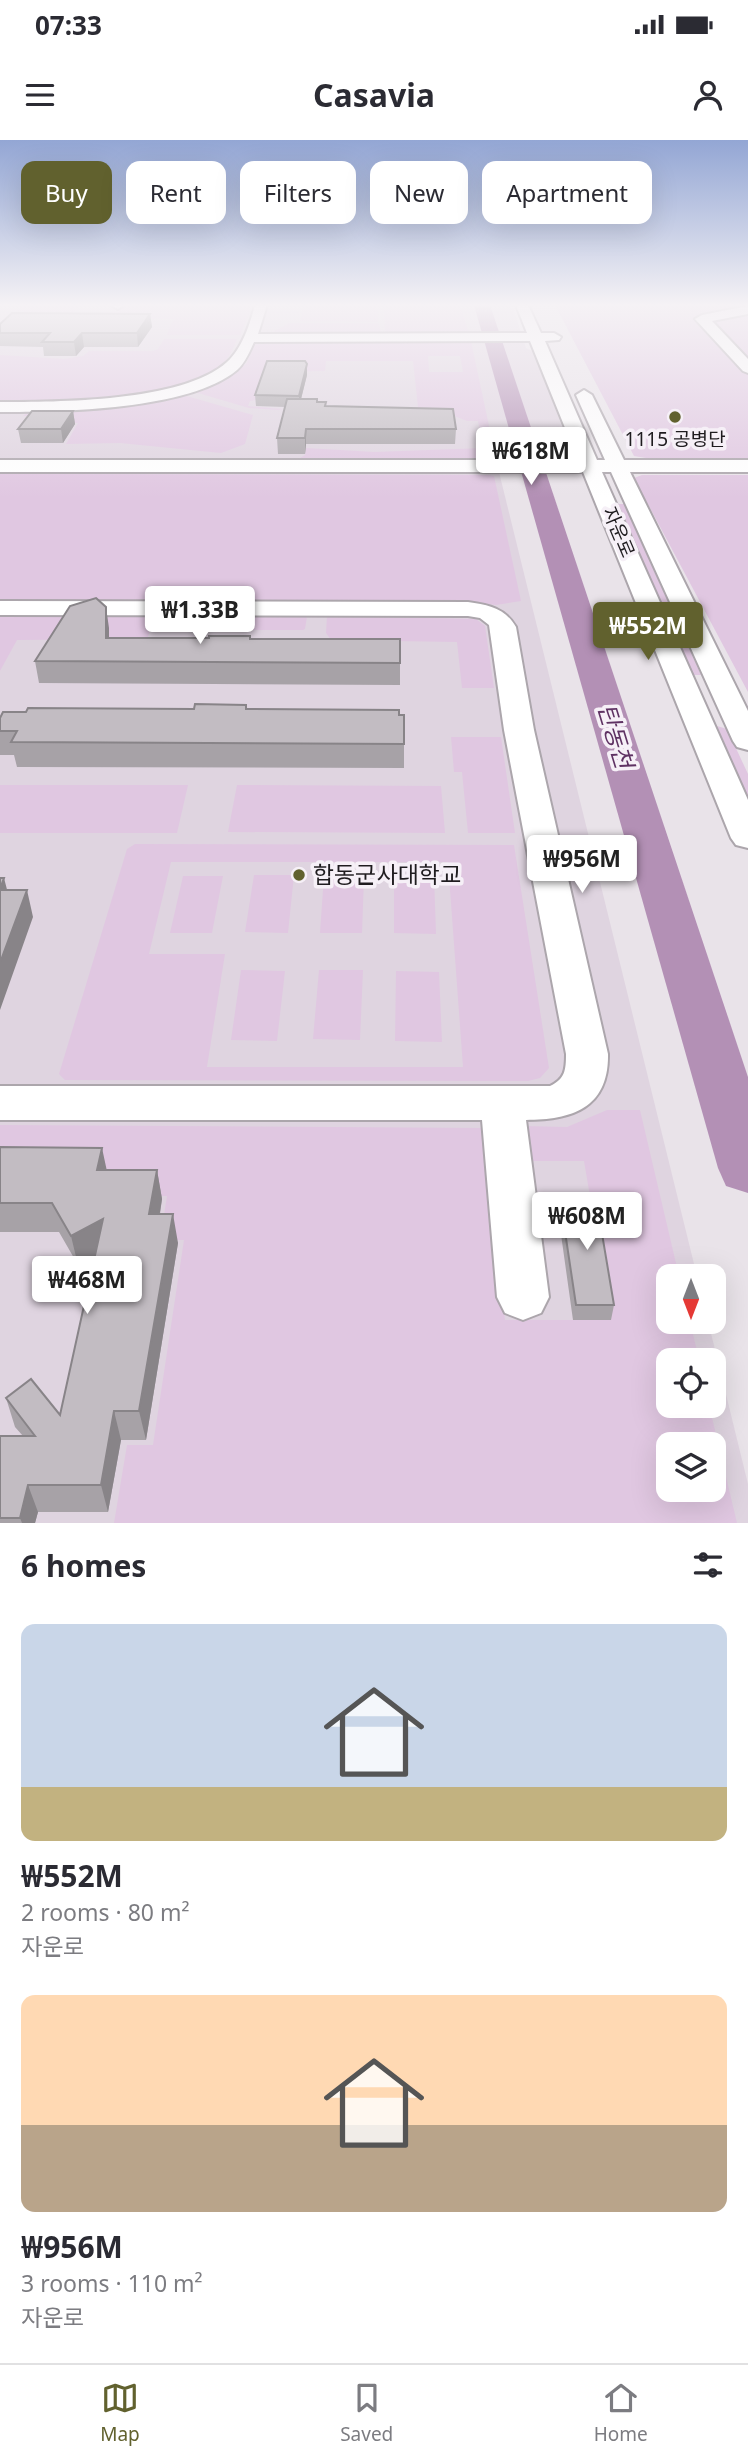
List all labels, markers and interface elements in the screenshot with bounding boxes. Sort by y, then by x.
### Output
text: 07:33 [35,7,102,43]
text: Casavia [313,73,435,116]
icon: menu [21,76,59,114]
icon: person [689,76,727,114]
chip: Buy [21,161,112,224]
chip: Rent [126,161,226,224]
chip: Filters [240,161,356,224]
chip: New [370,161,468,224]
chip: Apartment [482,161,652,224]
marker: 1115 공병단 [667,409,683,425]
place label: 1115 공병단 [625,426,726,452]
pin: ₩618M [482,428,580,487]
text: ₩618M [492,434,570,466]
street label: 자운로 [597,503,641,561]
pin: ₩1.33B [143,587,257,646]
text: ₩1.33B [161,593,239,625]
pin: ₩552M [599,602,697,662]
text: ₩552M [609,609,687,641]
water label: 탄동천 [591,699,643,775]
pin: ₩956M [533,836,631,895]
text: ₩956M [543,842,621,874]
place label: 합동군사대학교 [313,858,461,890]
marker: 합동군사대학교 [291,867,307,883]
pin: ₩608M [538,1192,636,1252]
text: ₩608M [548,1199,626,1231]
pin: ₩468M [38,1256,136,1316]
text: ₩468M [48,1263,126,1295]
north arrow [656,1264,726,1334]
map controls [656,1264,726,1502]
button: locate [656,1348,726,1418]
button: layers [656,1432,726,1502]
text: 6 homes [21,1545,146,1586]
icon: filters [689,1546,727,1584]
icon: home [311,1669,437,1795]
text: ₩552M [21,1855,123,1896]
text: 2 rooms · 80 m² [21,1896,190,1928]
text: 자운로 [21,1930,84,1962]
icon: home [311,2040,437,2166]
text: ₩956M [21,2226,123,2267]
text: 3 rooms · 110 m² [21,2267,203,2299]
text: 자운로 [21,2301,84,2333]
tab: Map [100,2379,140,2447]
tab: Saved [340,2379,393,2447]
tab: Home [594,2379,648,2447]

